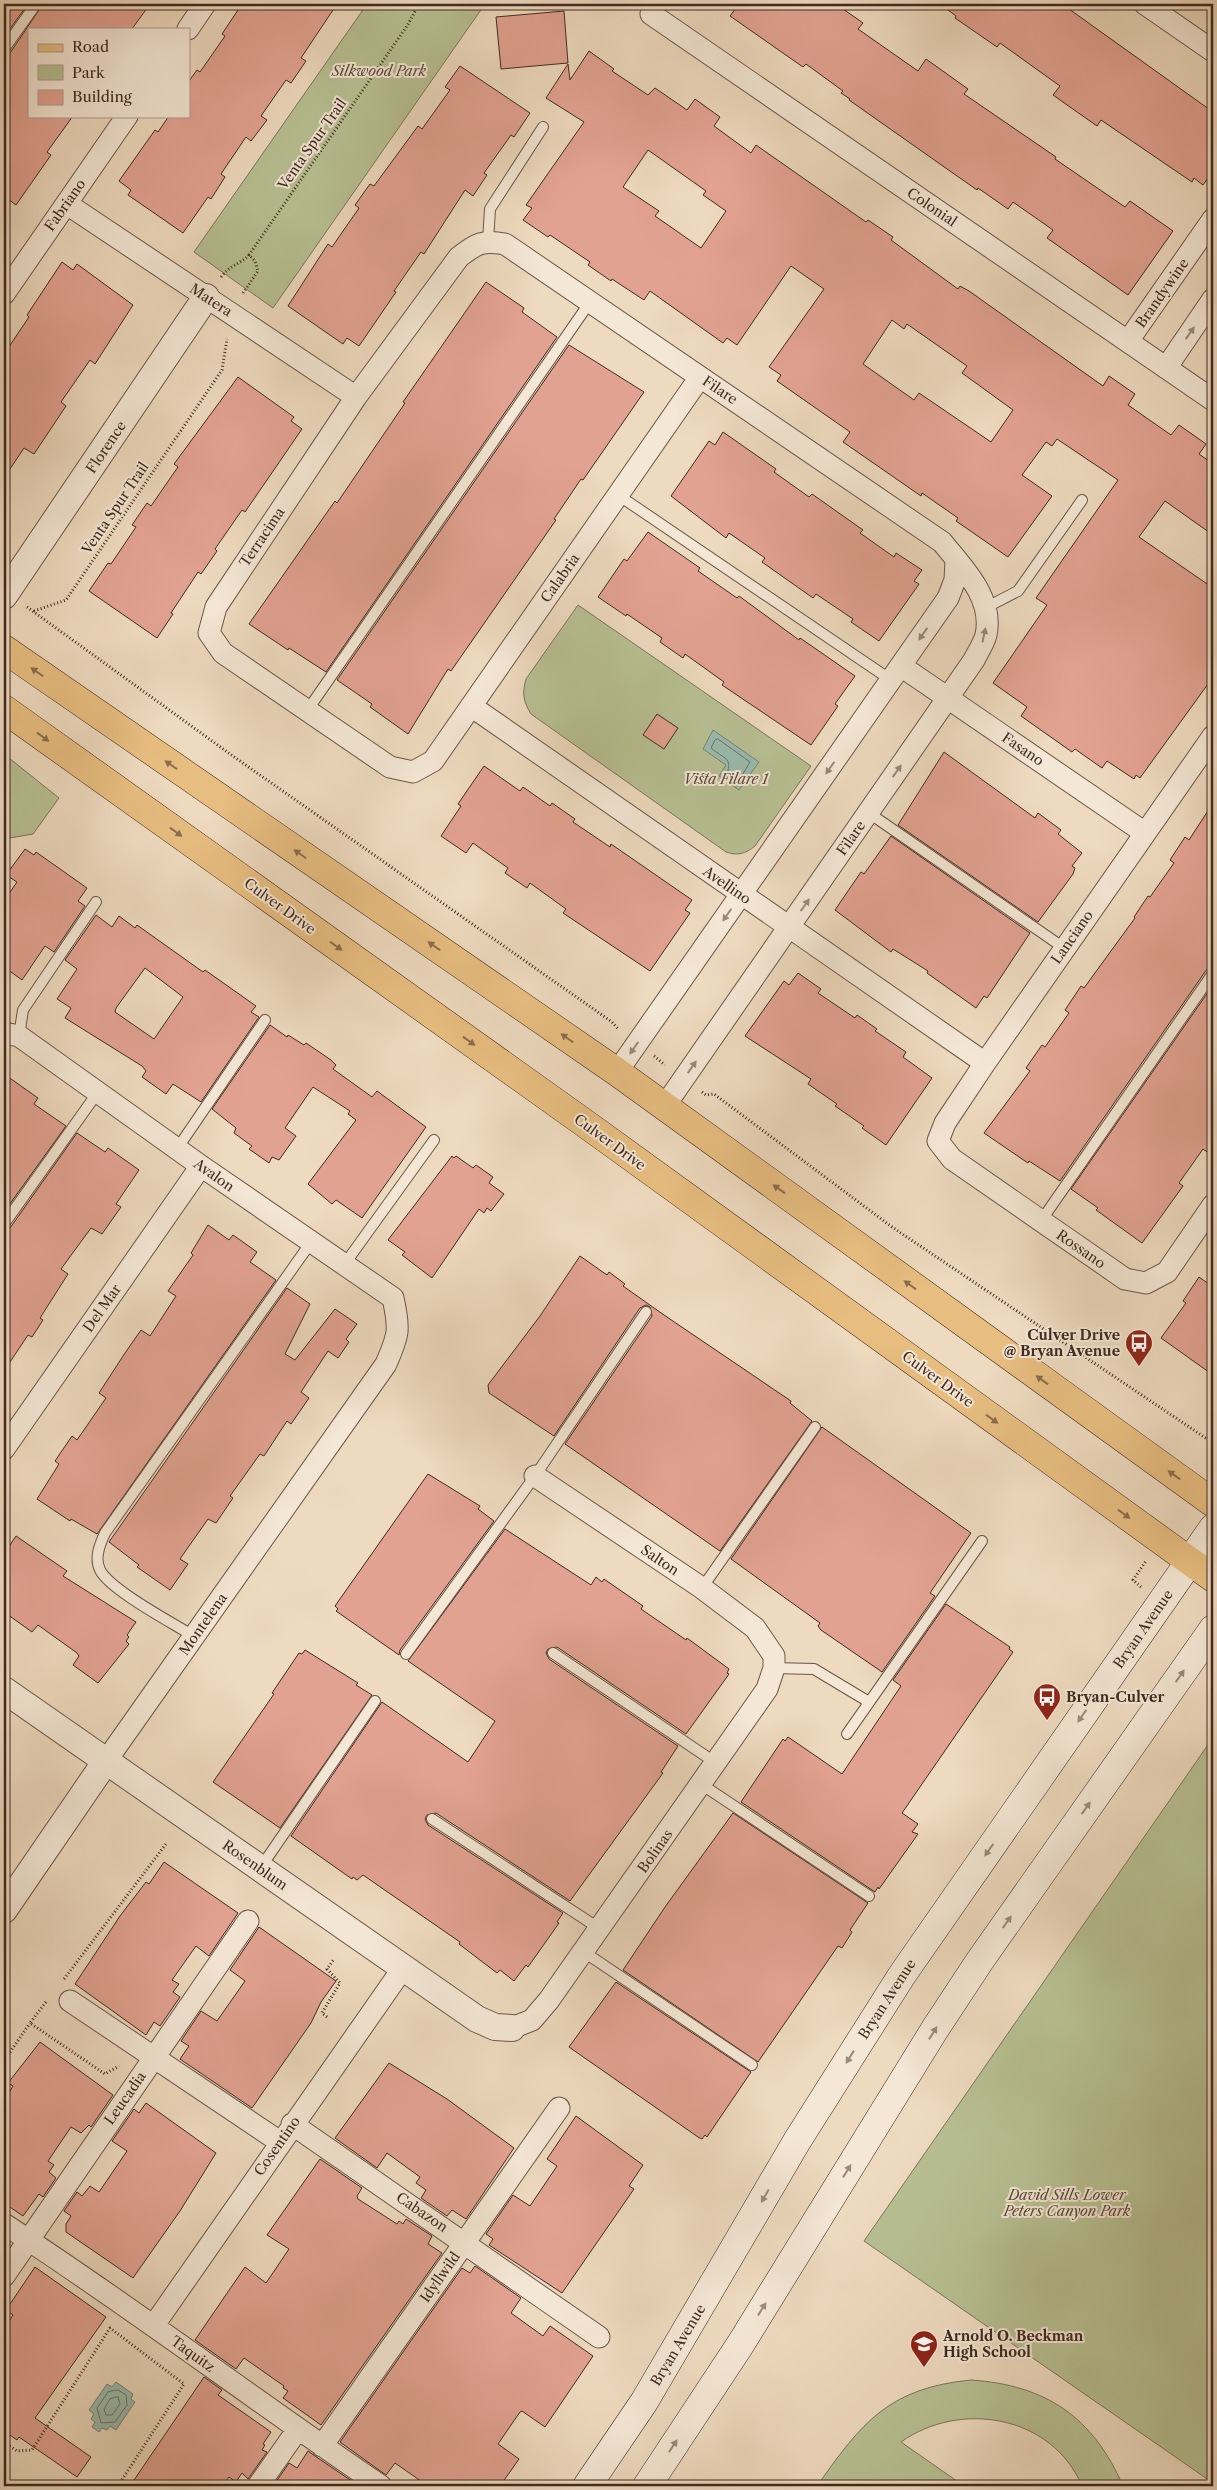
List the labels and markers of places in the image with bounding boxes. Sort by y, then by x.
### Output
place label: Culver Drive @ Bryan Avenue [1004,1326,1120,1360]
bus stop icon: Culver Drive @ Bryan Avenue [1124,1328,1154,1367]
bus stop icon: Bryan-Culver [1032,1682,1062,1721]
place label: Bryan-Culver [1066,1688,1164,1706]
place label: Arnold O. Beckman High School [942,2327,1084,2361]
school or university icon: Arnold O. Beckman High School [909,2329,939,2368]

